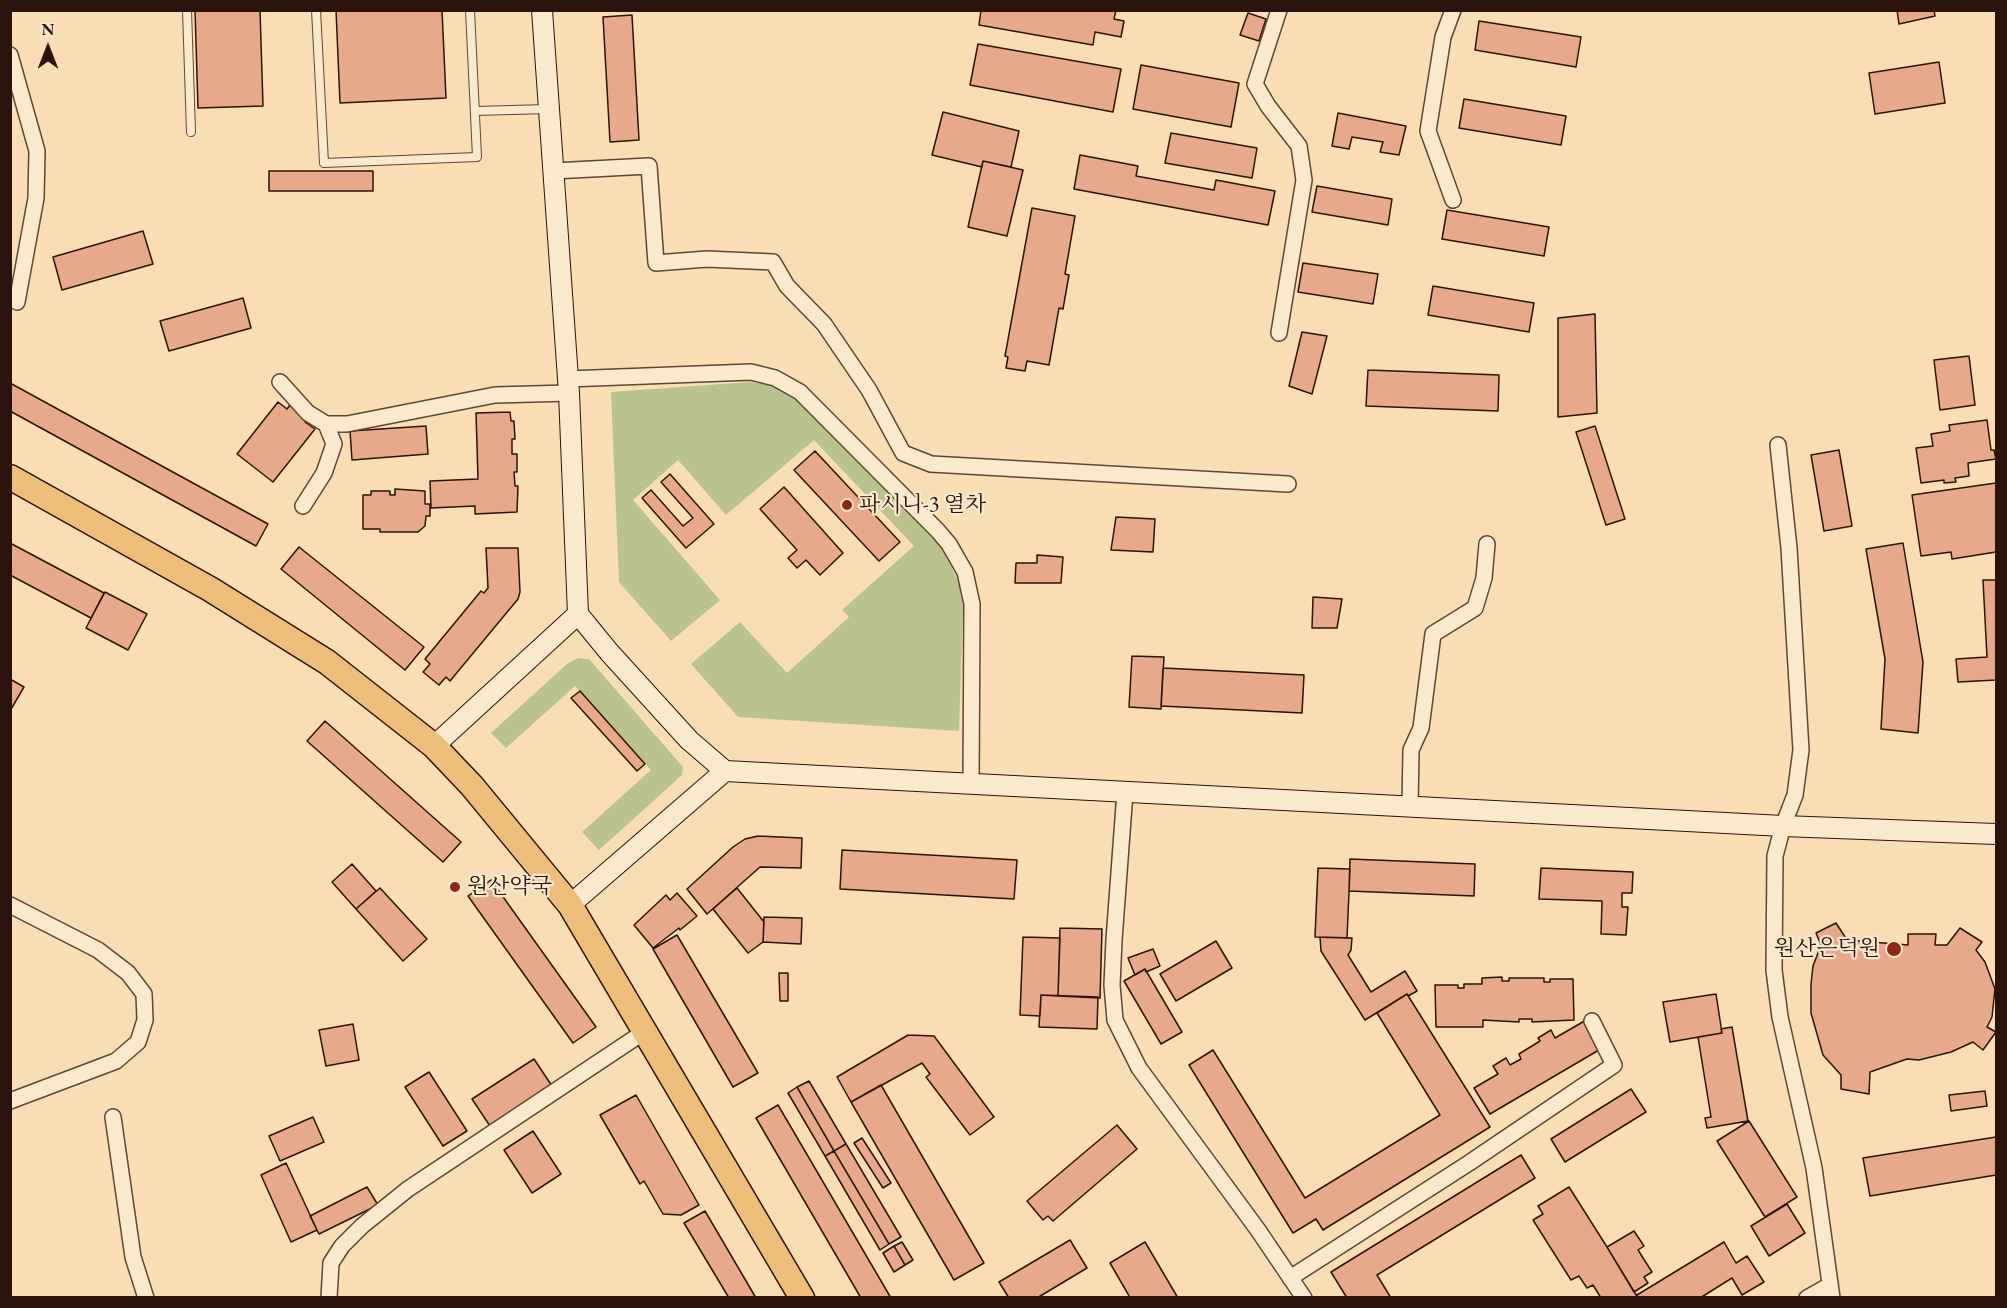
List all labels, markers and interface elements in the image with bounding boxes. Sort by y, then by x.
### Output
north arrow [18,18,78,78]
text: N [42,19,54,40]
place label: 파시니-3 열차 [859,492,986,518]
marker: 파시니-3 열차 [840,498,854,512]
place label: 원산약국 [467,874,552,900]
marker: 원산약국 [448,880,462,894]
place label: 원산은덕원 [1774,936,1880,962]
marker: 원산은덕원 [1885,940,1903,958]

